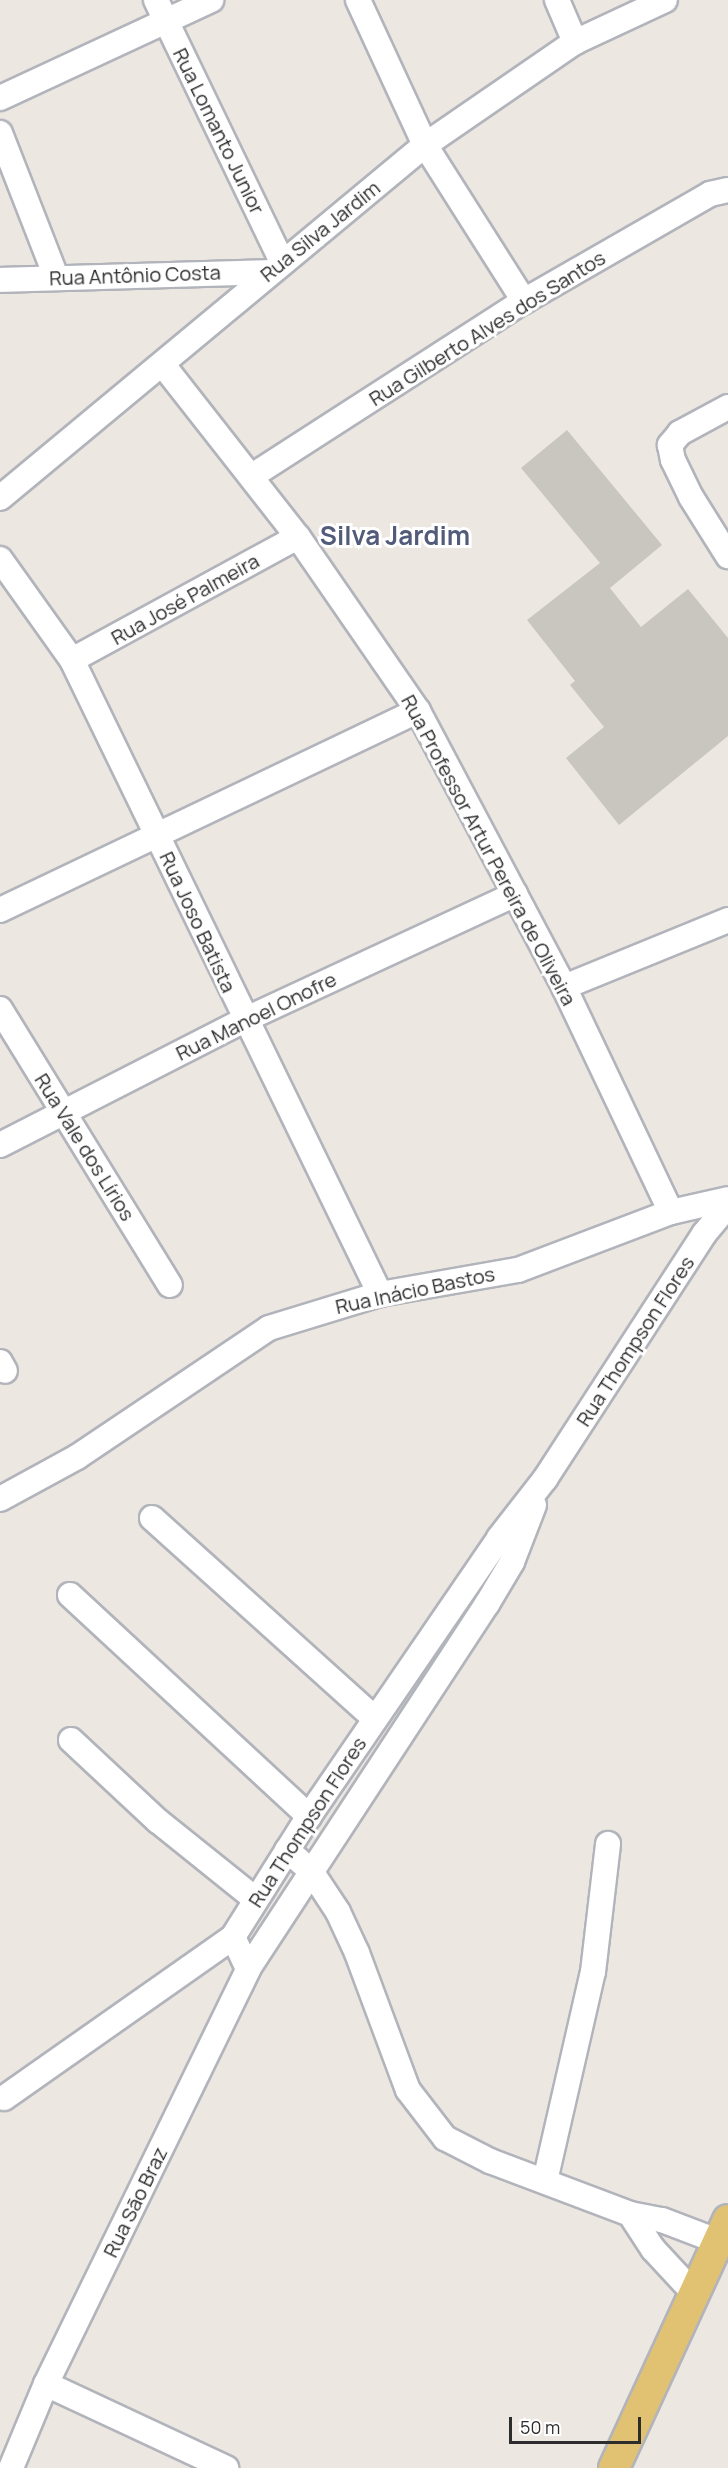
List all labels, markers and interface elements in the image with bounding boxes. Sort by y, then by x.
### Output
street label: Rua Lomanto Junior [168,44,270,218]
street label: Rua Silva Jardim [255,175,385,287]
street label: Rua Gilberto Alves dos Santos [365,245,609,411]
street label: Rua Antônio Costa [49,260,221,290]
district label: Silva Jardim [320,520,470,552]
street label: Rua José Palmeira [107,548,263,650]
street label: Rua Professor Artur Pereira de Oliveira [397,691,581,1009]
street label: Rua Joso Batista [155,848,241,996]
street label: Rua Manoel Onofre [172,967,340,1065]
street label: Rua Vale dos Lírios [30,1069,140,1225]
street label: Rua Thompson Flores [571,1251,699,1431]
street label: Rua Inácio Bastos [333,1261,497,1319]
street label: Rua Thompson Flores [243,1732,371,1912]
street label: Rua São Braz [98,2143,172,2261]
scale bar [512,2405,644,2443]
text: 50 m [520,2415,560,2439]

